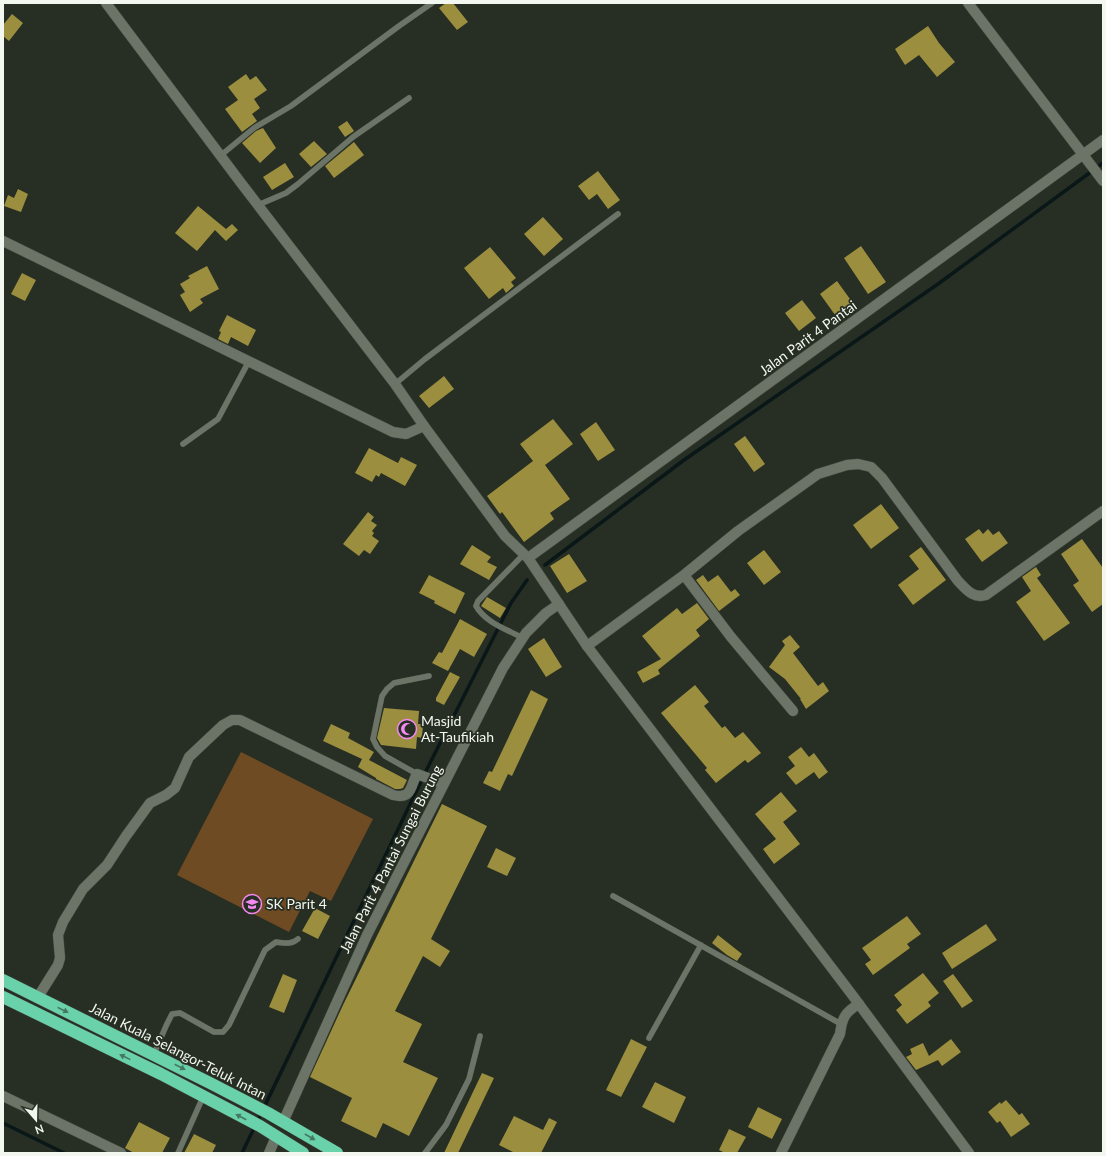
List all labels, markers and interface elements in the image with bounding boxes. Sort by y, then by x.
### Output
street label: Jalan Parit 4 Pantai [756,297,860,379]
place label: Masjid At-Taufikiah [421,712,494,745]
mosque icon: Masjid At-Taufikiah [396,718,418,740]
street label: Jalan Parit 4 Pantai Sungai Burung [336,762,446,956]
school or university icon: SK Parit 4 [241,893,263,915]
place label: SK Parit 4 [266,895,327,912]
street label: Jalan Kuala Selangor-Teluk Intan [87,998,269,1103]
one-way arrow [57,1006,69,1013]
one-way arrow [120,1054,131,1060]
one-way arrow [174,1064,185,1070]
north arrow [16,1100,56,1140]
one-way arrow [235,1113,247,1120]
text: N [33,1122,46,1137]
one-way arrow [304,1134,316,1141]

